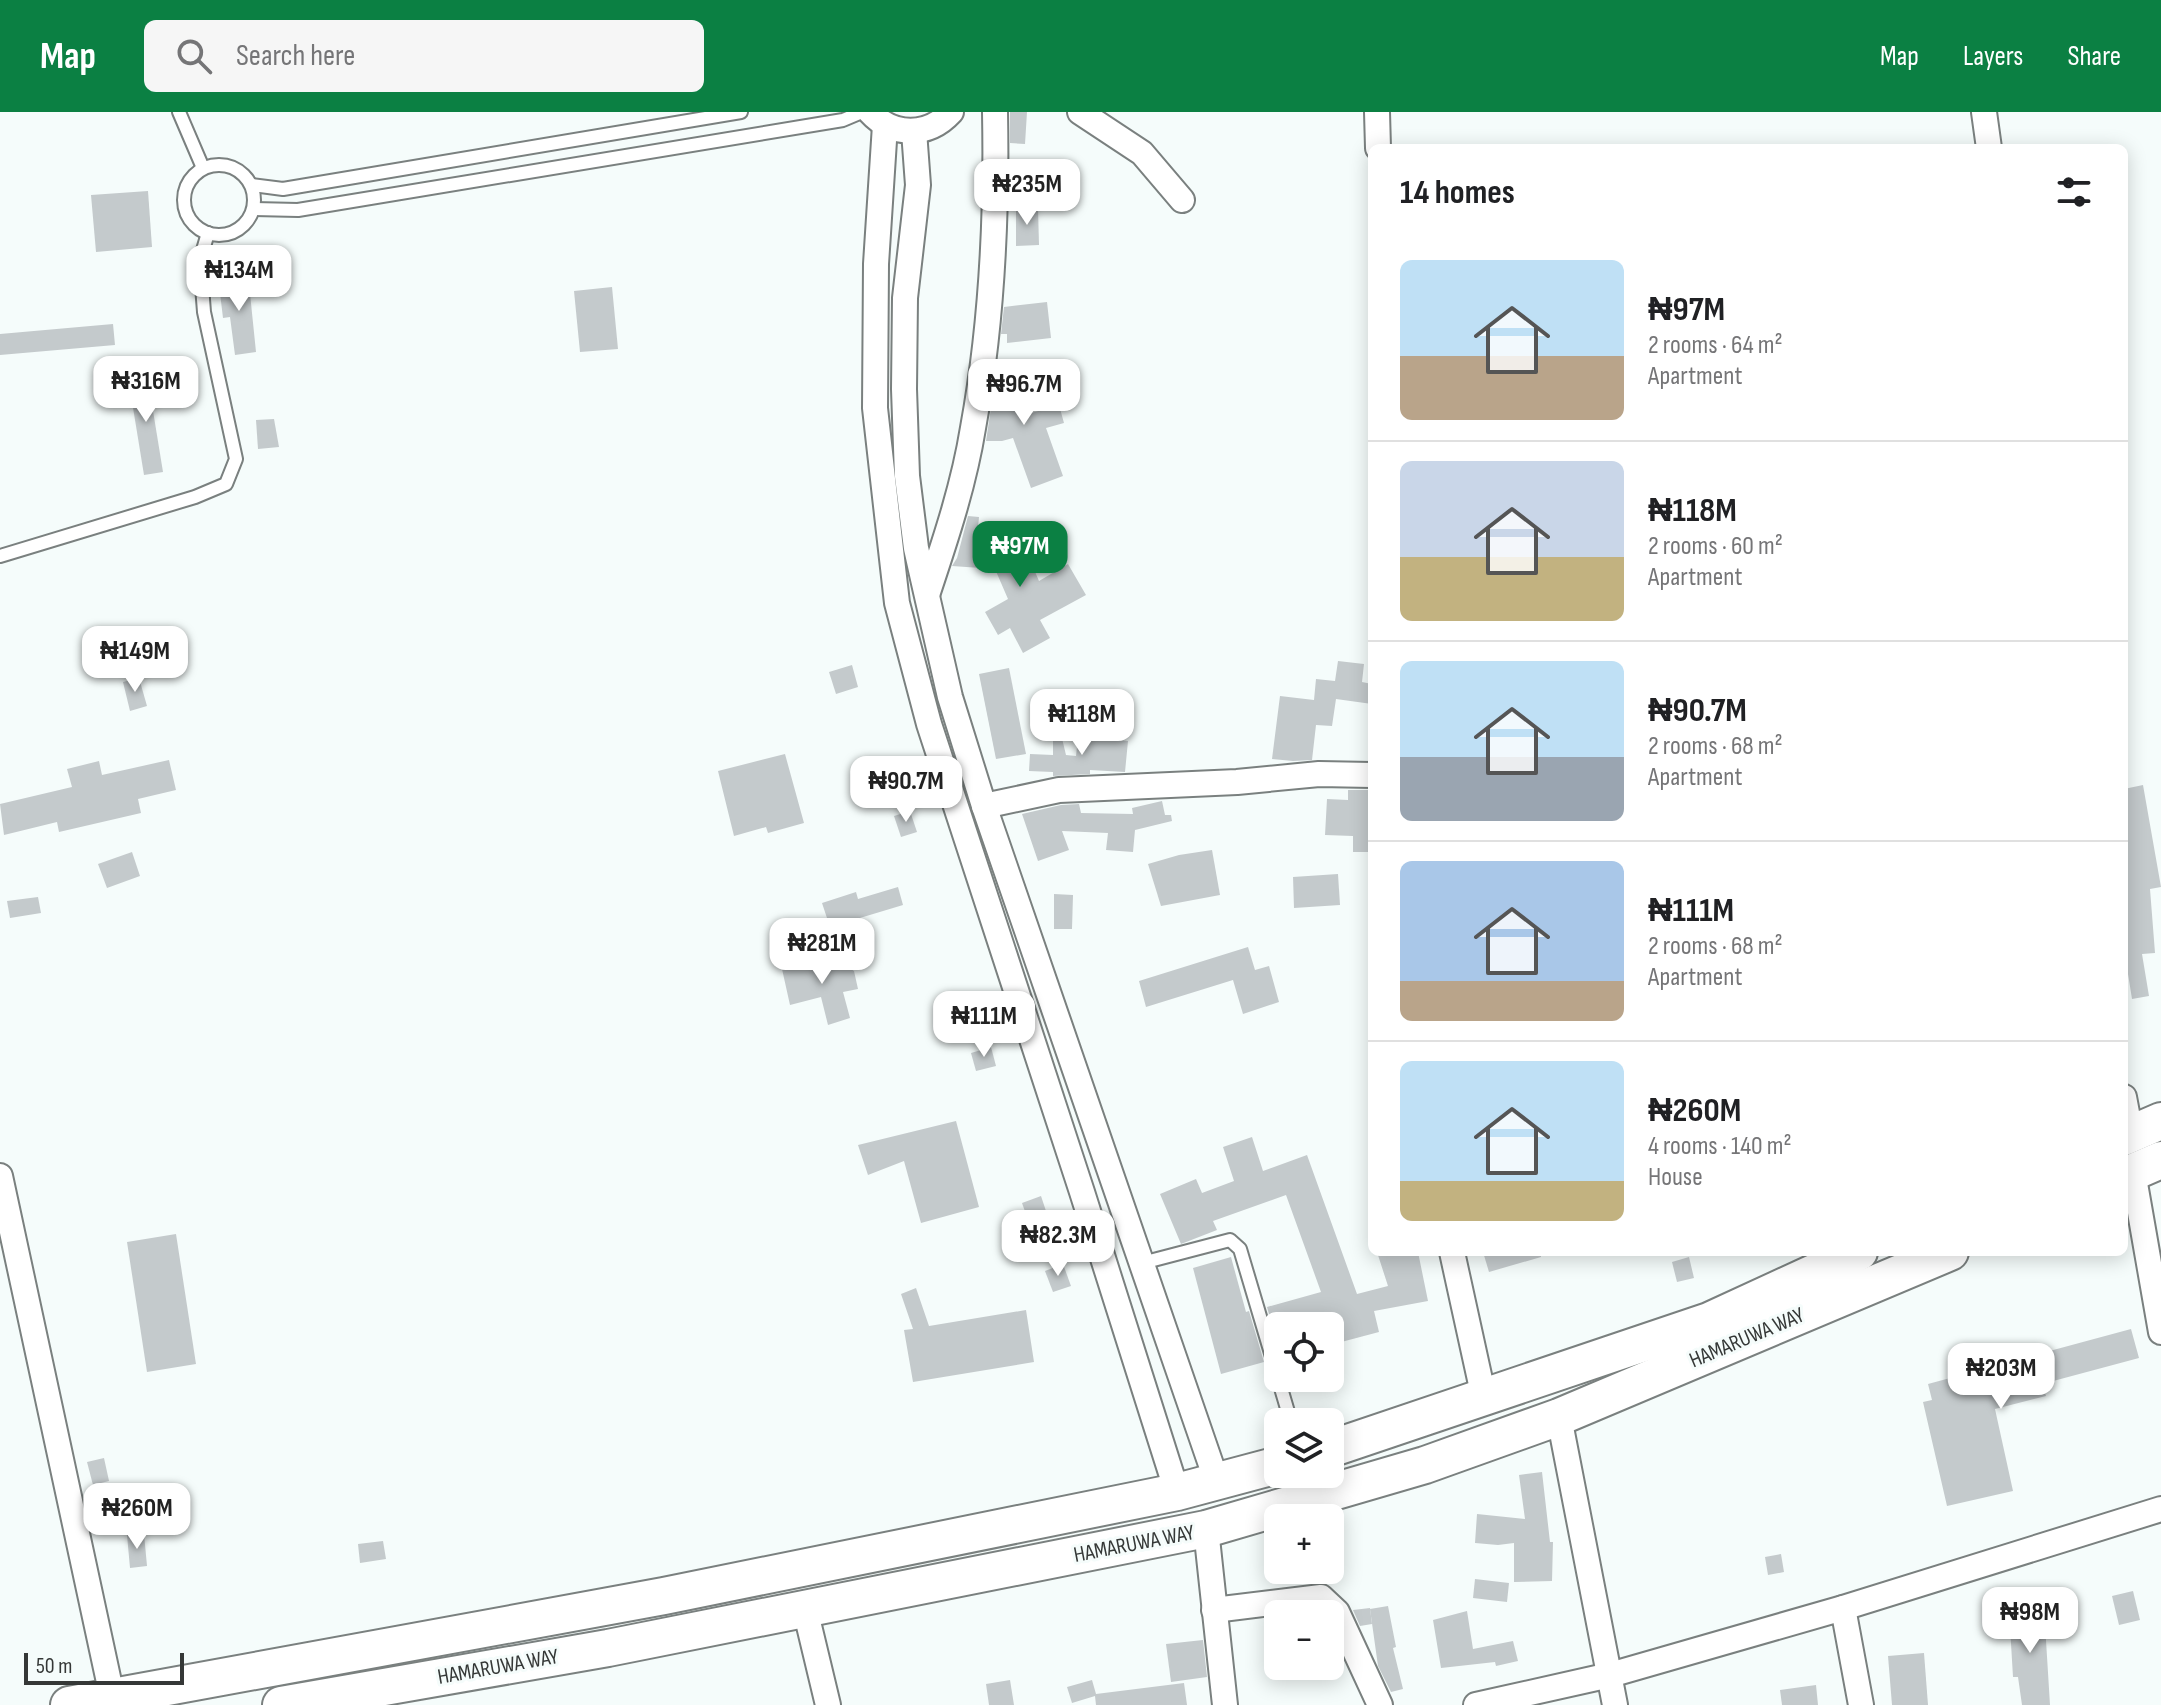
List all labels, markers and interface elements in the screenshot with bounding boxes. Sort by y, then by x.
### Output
search box [144,20,704,92]
text: Map [40,34,96,79]
icon: search [172,34,216,78]
text: Search here [236,38,355,74]
text: Map [1880,40,1919,73]
text: Layers [1963,40,2023,73]
text: Share [2067,40,2121,73]
pin: ₦235M [971,159,1083,227]
text: ₦235M [992,169,1062,200]
icon: filters [2052,170,2096,214]
text: 14 homes [1400,172,1515,213]
pin: ₦134M [183,245,295,313]
text: ₦134M [204,255,274,286]
text: ₦97M [1648,289,1725,330]
icon: home [1464,292,1560,388]
text: 2 rooms · 64 m² [1648,330,1783,361]
pin: ₦316M [90,356,202,424]
pin: ₦96.7M [959,359,1089,427]
text: Apartment [1648,361,1742,392]
text: ₦316M [111,366,181,397]
text: ₦96.7M [986,369,1062,400]
text: ₦118M [1648,490,1737,531]
icon: home [1464,493,1560,589]
pin: ₦97M [973,521,1067,589]
text: ₦97M [991,531,1049,562]
text: 2 rooms · 60 m² [1648,531,1783,562]
text: Apartment [1648,562,1742,593]
pin: ₦149M [79,626,191,694]
text: ₦149M [100,636,170,667]
pin: ₦118M [1026,689,1138,757]
text: ₦90.7M [1648,690,1747,731]
icon: home [1464,693,1560,789]
text: ₦118M [1048,699,1116,730]
text: 2 rooms · 68 m² [1648,731,1783,762]
pin: ₦90.7M [841,756,971,824]
text: Apartment [1648,762,1742,793]
text: ₦90.7M [868,766,944,797]
text: ₦111M [1648,890,1734,931]
icon: home [1464,893,1560,989]
pin: ₦281M [766,918,878,986]
text: ₦281M [787,928,857,959]
text: 2 rooms · 68 m² [1648,931,1783,962]
text: Apartment [1648,962,1742,993]
pin: ₦111M [928,991,1040,1059]
text: ₦111M [951,1001,1017,1032]
text: ₦260M [1648,1090,1741,1131]
icon: home [1464,1093,1560,1189]
text: 4 rooms · 140 m² [1648,1131,1792,1162]
text: House [1648,1162,1703,1193]
pin: ₦82.3M [993,1210,1123,1278]
text: ₦82.3M [1020,1220,1096,1251]
street label: HAMARUWA WAY [1685,1302,1809,1374]
map controls [1264,1312,1344,1680]
button: locate [1264,1312,1344,1392]
pin: ₦203M [1945,1343,2057,1411]
text: ₦203M [1966,1353,2036,1384]
button: layers [1264,1408,1344,1488]
pin: ₦260M [81,1483,193,1551]
text: ₦260M [101,1493,173,1524]
button: + [1264,1504,1344,1584]
street label: HAMARUWA WAY [1071,1519,1197,1569]
pin: ₦98M [1983,1587,2077,1655]
text: ₦98M [2000,1597,2060,1628]
button: − [1264,1600,1344,1680]
street label: HAMARUWA WAY [435,1643,561,1691]
scale bar [24,1649,184,1685]
text: 50 m [36,1653,72,1680]

